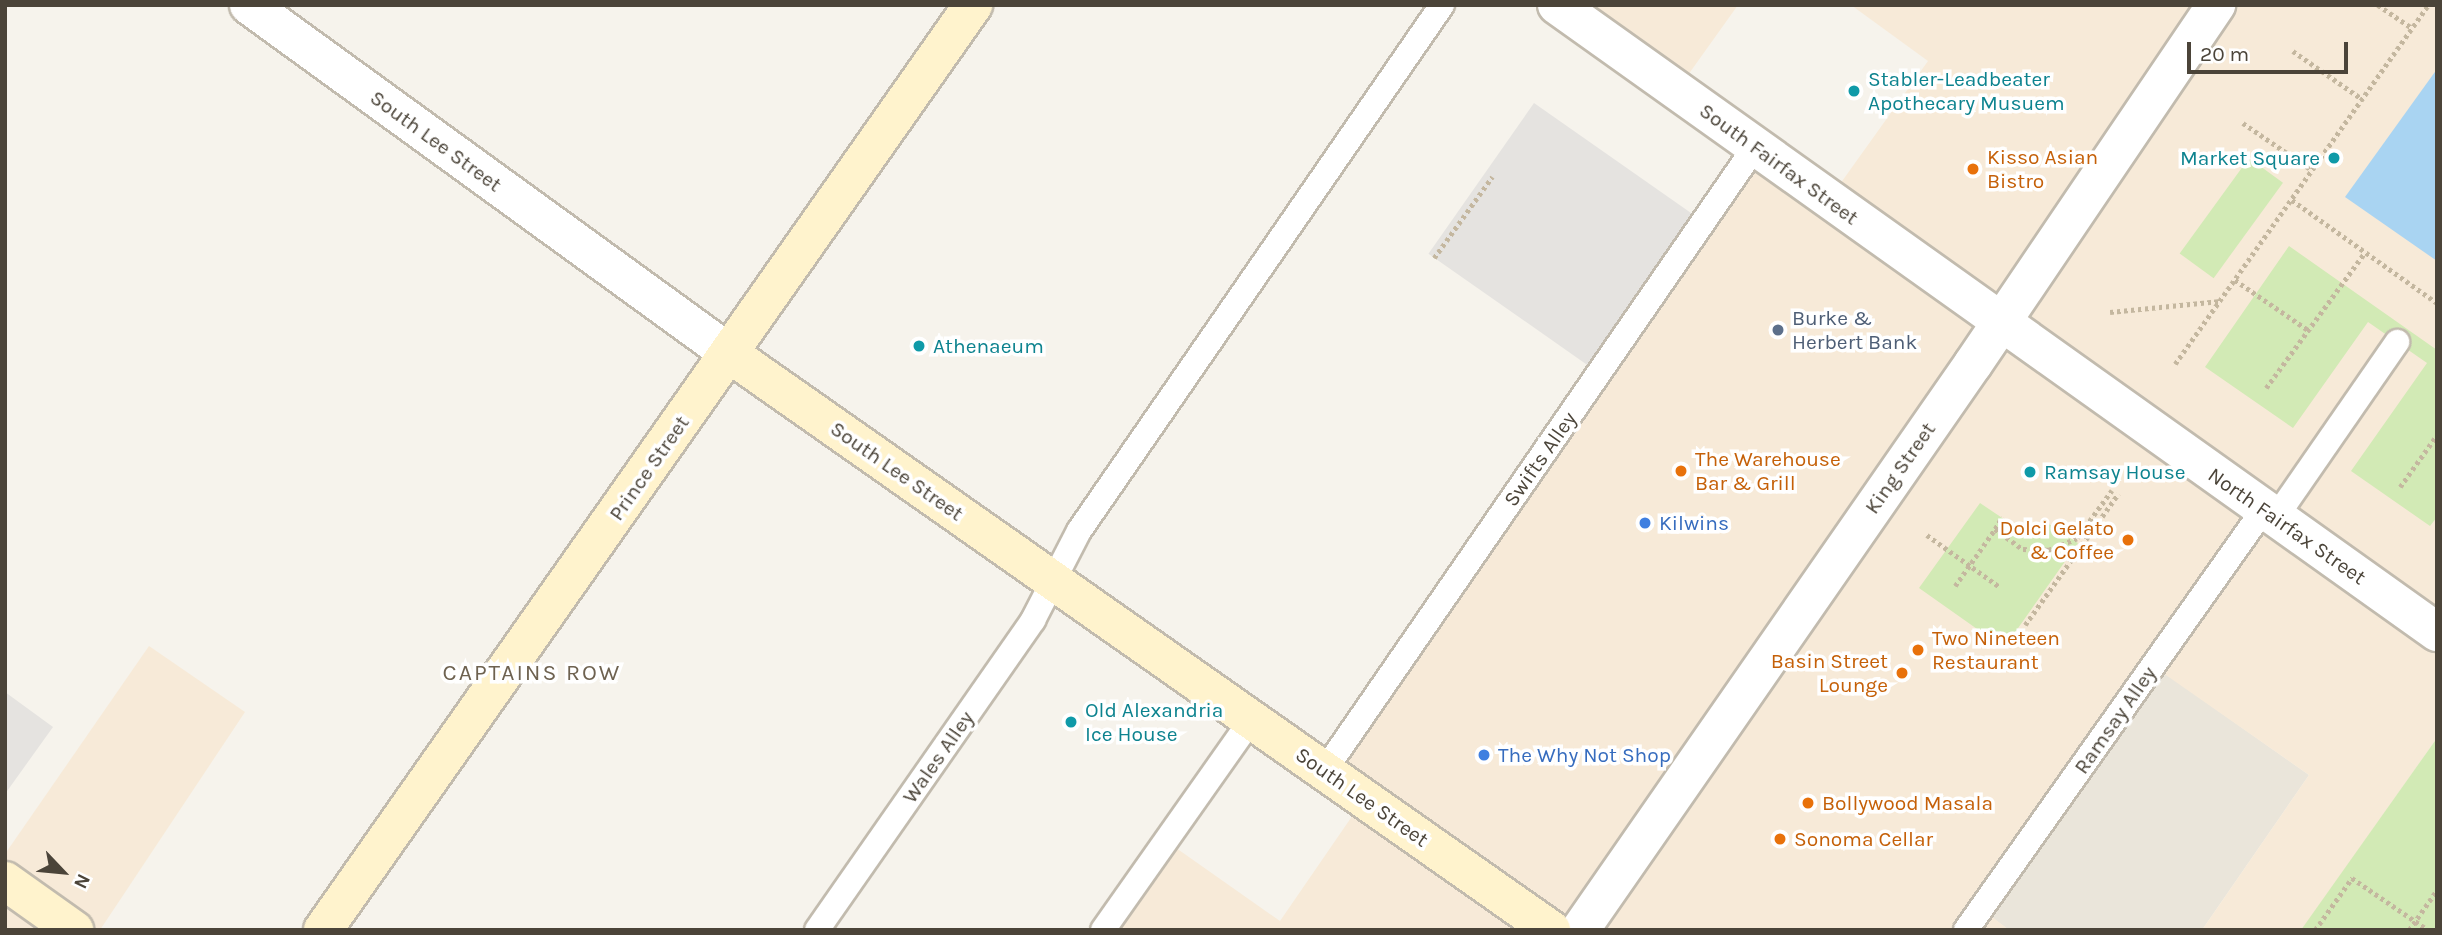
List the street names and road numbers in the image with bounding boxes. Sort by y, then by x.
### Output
street label: South Lee Street [365,85,507,197]
street label: South Fairfax Street [1695,98,1863,230]
street label: Swifts Alley [1498,407,1582,511]
street label: Prince Street [604,411,694,525]
street label: South Lee Street [826,416,968,526]
street label: King Street [1859,417,1941,519]
street label: North Fairfax Street [2203,462,2371,590]
street label: Ramsay Alley [2069,661,2161,779]
street label: Wales Alley [897,706,979,808]
street label: South Lee Street [1291,742,1433,852]

